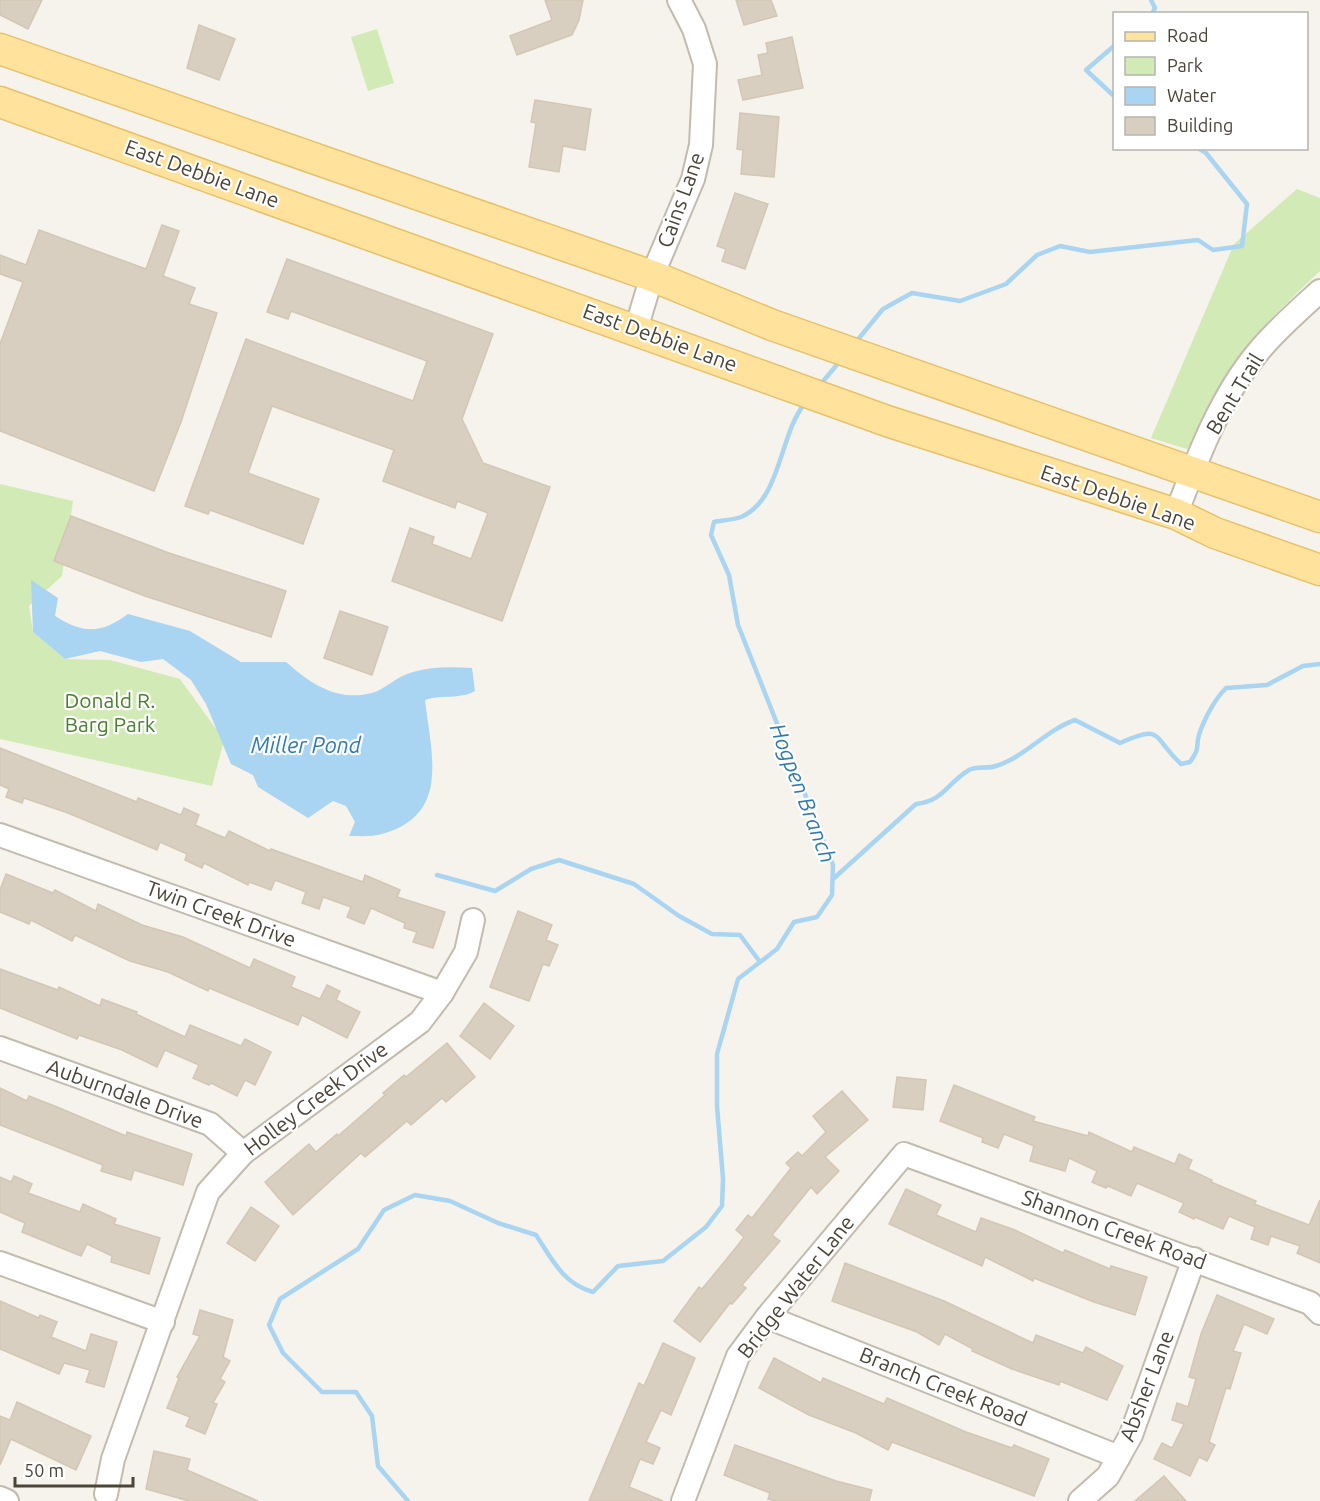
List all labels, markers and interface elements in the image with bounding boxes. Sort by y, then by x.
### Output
legend [1113,12,1308,150]
text: Road [1167,25,1209,45]
text: Park [1167,55,1203,75]
text: Water [1167,85,1217,105]
text: Building [1167,115,1233,135]
street label: East Debbie Lane [122,134,283,212]
street label: Cains Lane [652,149,708,251]
street label: East Debbie Lane [580,298,741,376]
street label: Bent Trail [1201,349,1268,438]
street label: East Debbie Lane [1038,459,1199,535]
park label: Donald R. Barg Park [64,688,156,736]
water label: Hogpen Branch [765,720,842,866]
water label: Miller Pond [251,732,362,757]
street label: Twin Creek Drive [143,875,299,951]
street label: Holley Creek Drive [239,1036,392,1160]
street label: Auburndale Drive [44,1054,207,1132]
street label: Shannon Creek Road [1019,1184,1210,1274]
street label: Bridge Water Lane [732,1210,858,1363]
street label: Absher Lane [1114,1327,1178,1444]
street label: Branch Creek Road [856,1342,1031,1431]
scale bar [15,1450,134,1488]
text: 50 m [24,1460,64,1480]

